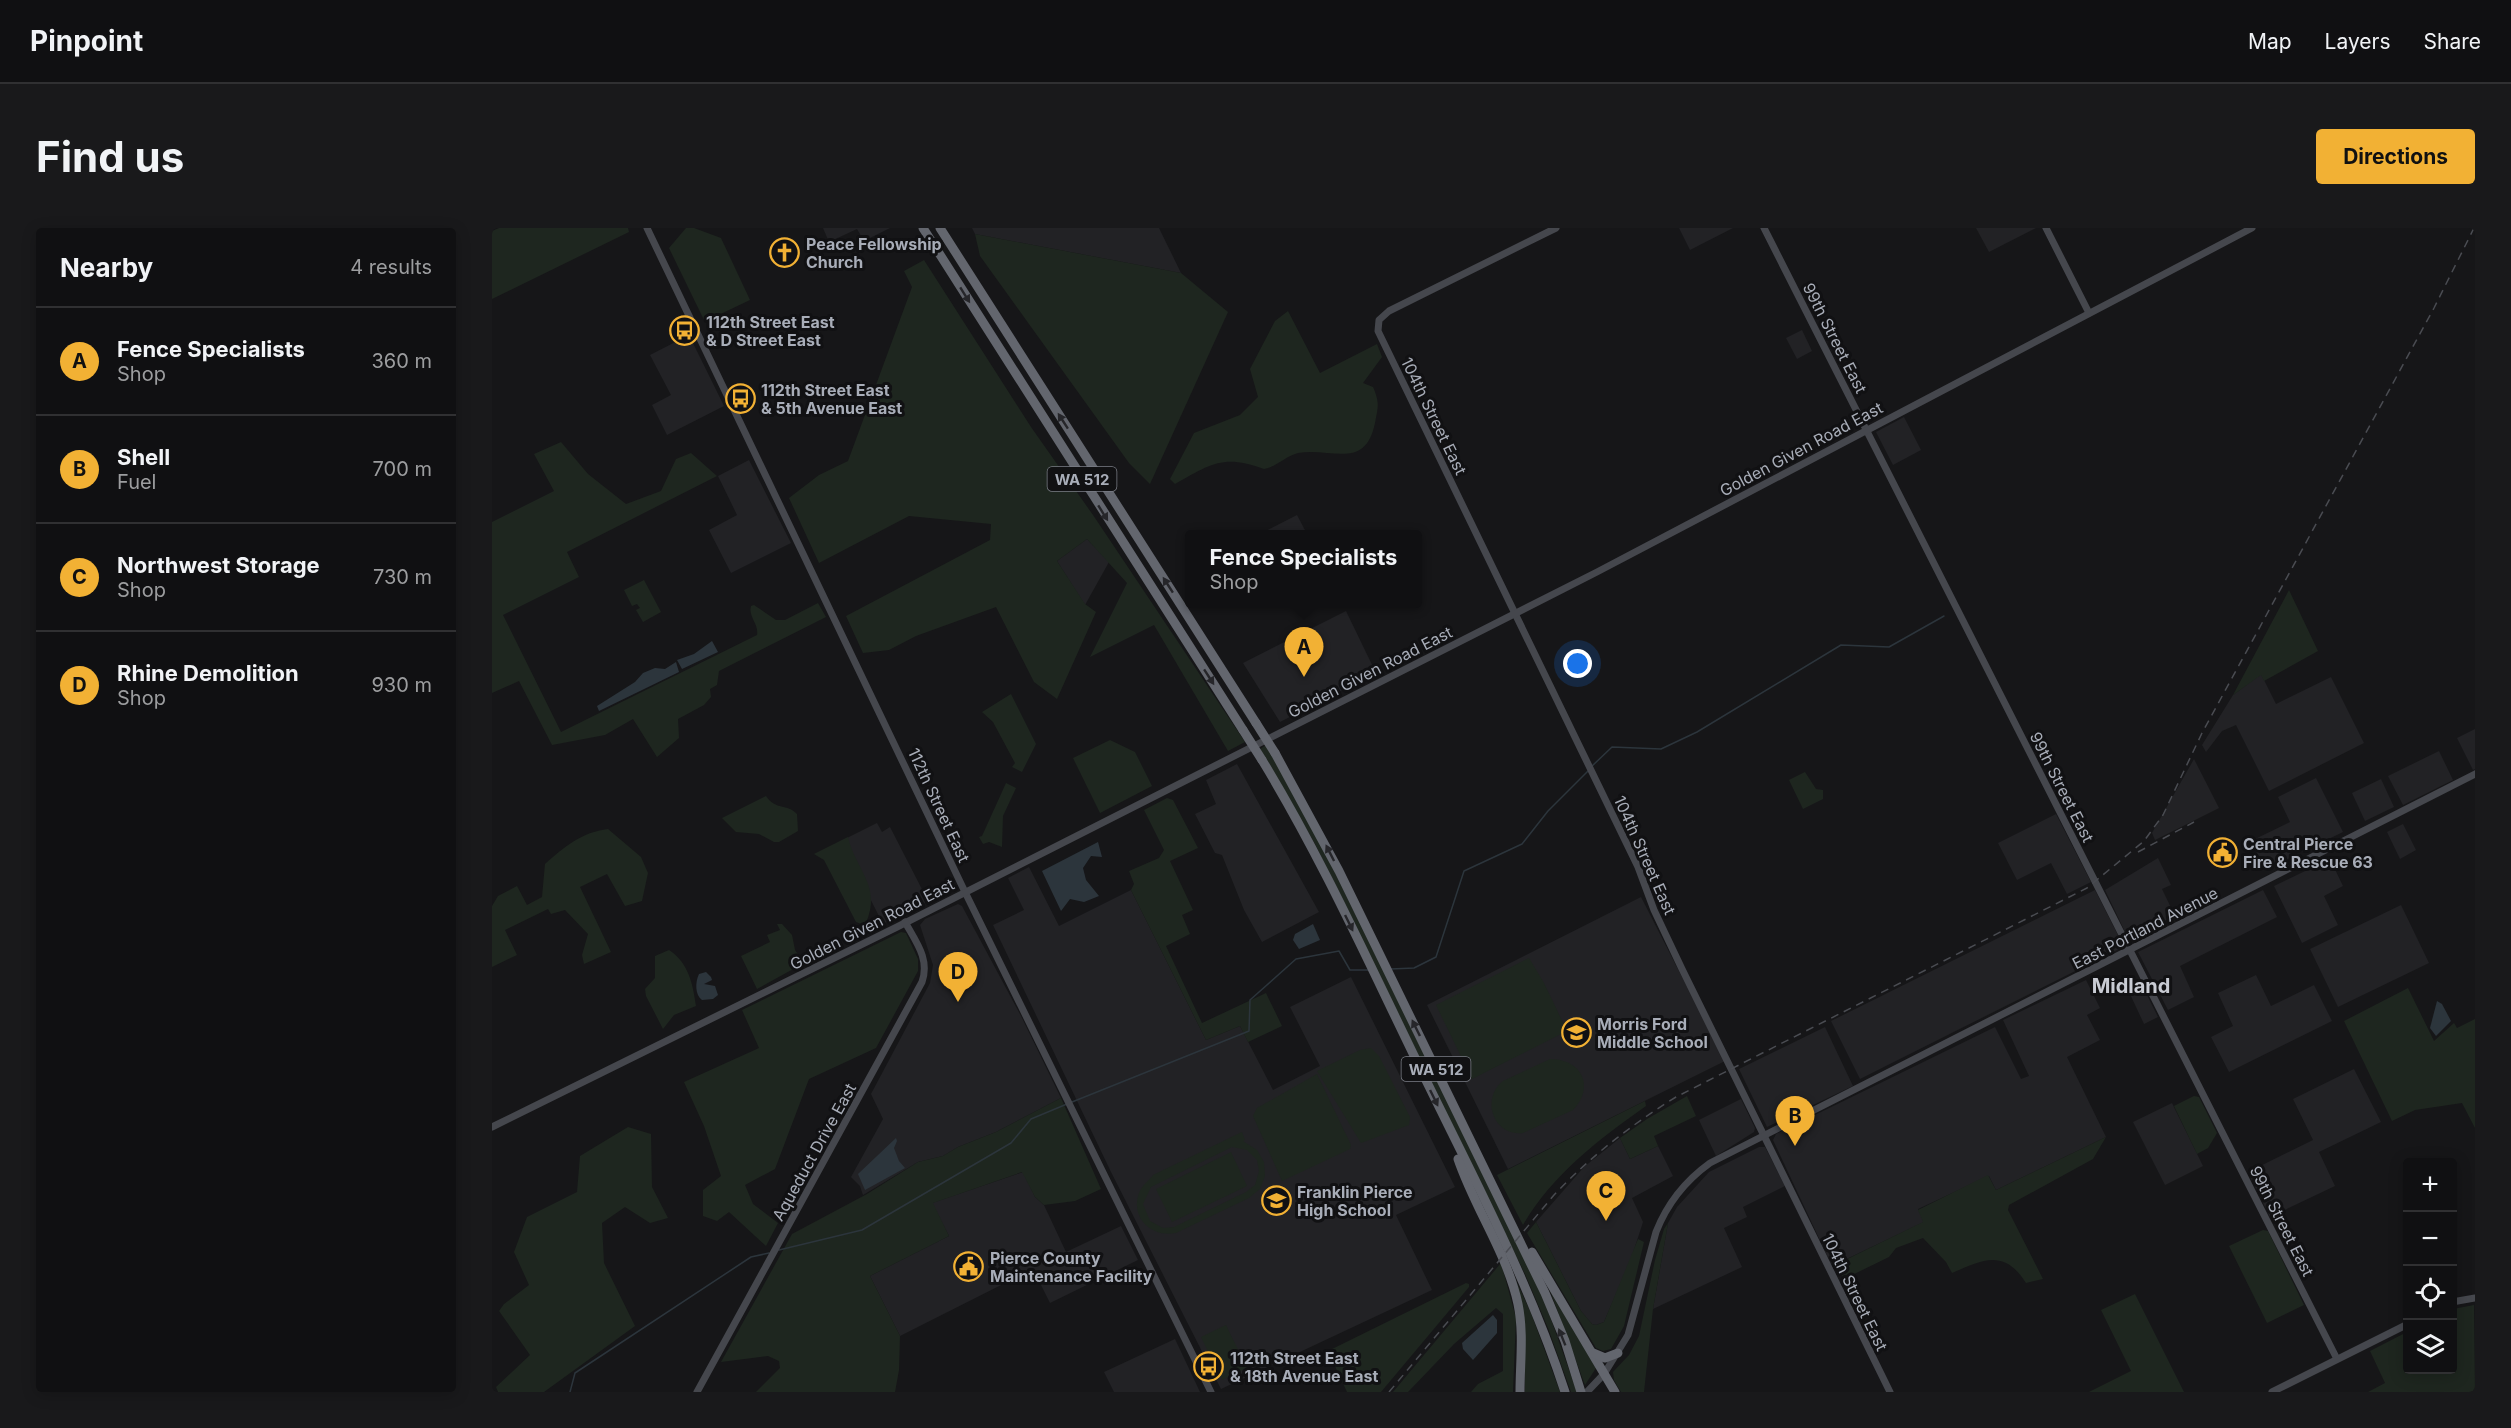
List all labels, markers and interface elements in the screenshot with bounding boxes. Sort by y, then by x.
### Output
text: Pinpoint [30,24,143,58]
text: Map [2248,29,2292,54]
text: Layers [2325,29,2391,54]
text: Share [2424,29,2481,54]
button: Directions [2316,129,2475,184]
text: Find us [36,131,184,182]
place label: Peace Fellowship Church [806,234,942,272]
church icon: Peace Fellowship Church [769,237,801,269]
text: Nearby [60,252,153,283]
text: 4 results [350,255,432,279]
street label: 99th Street East [1799,279,1871,397]
one-way arrow [960,287,971,303]
place label: 112th Street East & D Street East [706,312,835,350]
bus stop icon: 112th Street East & D Street East [669,315,701,347]
text: Fence Specialists [117,336,305,362]
text: A [72,349,87,373]
text: 360 m [371,349,432,373]
street label: 104th Street East [1397,354,1471,478]
text: Shop [117,362,166,386]
place label: 112th Street East & 5th Avenue East [761,380,902,418]
bus stop icon: 112th Street East & 5th Avenue East [724,383,756,415]
street label: Golden Given Road East [1716,398,1886,500]
one-way arrow [1058,413,1069,429]
text: Shell [117,444,170,470]
text: B [73,457,86,481]
text: 700 m [373,457,432,481]
road number: WA 512 [1048,467,1116,491]
text: Fuel [117,470,156,494]
one-way arrow [1098,505,1109,521]
popup [1185,530,1422,608]
text: Fence Specialists [1210,544,1397,570]
text: Northwest Storage [117,552,320,578]
text: C [72,565,87,589]
text: 730 m [373,565,432,589]
text: Shop [1210,570,1258,594]
text: Shop [117,578,166,602]
one-way arrow [1162,578,1174,594]
street label: Golden Given Road East [1285,622,1455,722]
pin: A [1284,628,1324,677]
your location [1563,649,1592,678]
text: Rhine Demolition [117,660,299,686]
one-way arrow [1203,669,1214,685]
text: D [72,673,87,697]
text: 930 m [371,673,432,697]
text: Shop [117,686,166,710]
street label: 99th Street East [2026,728,2098,846]
street label: 112th Street East [904,745,974,865]
street label: 104th Street East [1610,792,1680,918]
place label: Central Pierce Fire & Rescue 63 [2243,834,2373,872]
public building icon: Central Pierce Fire & Rescue 63 [2206,837,2238,869]
one-way arrow [1325,844,1335,861]
street label: Golden Given Road East [787,874,957,974]
street label: East Portland Avenue [2069,883,2221,973]
one-way arrow [1344,914,1353,931]
pin: D [938,952,978,1002]
district label: Midland [2092,974,2170,998]
place label: Morris Ford Middle School [1597,1014,1708,1052]
school or university icon: Morris Ford Middle School [1560,1017,1592,1049]
one-way arrow [1411,1019,1421,1036]
road number: WA 512 [1402,1057,1470,1081]
street label: Aqueduct Drive East [768,1080,860,1224]
one-way arrow [1430,1090,1439,1107]
pin: B [1776,1096,1814,1146]
map controls [2403,1158,2457,1374]
button: + [2403,1158,2457,1212]
street label: 99th Street East [2246,1162,2318,1280]
pin: C [1586,1172,1626,1221]
place label: Franklin Pierce High School [1297,1182,1413,1220]
school or university icon: Franklin Pierce High School [1260,1185,1292,1217]
button: − [2403,1212,2457,1266]
street label: 104th Street East [1818,1230,1892,1354]
place label: Pierce County Maintenance Facility [990,1248,1153,1286]
public building icon: Pierce County Maintenance Facility [953,1251,985,1283]
button: locate [2403,1266,2457,1320]
button: layers [2403,1320,2457,1374]
one-way arrow [1557,1327,1567,1345]
place label: 112th Street East & 18th Avenue East [1230,1348,1378,1386]
bus stop icon: 112th Street East & 18th Avenue East [1193,1351,1225,1383]

